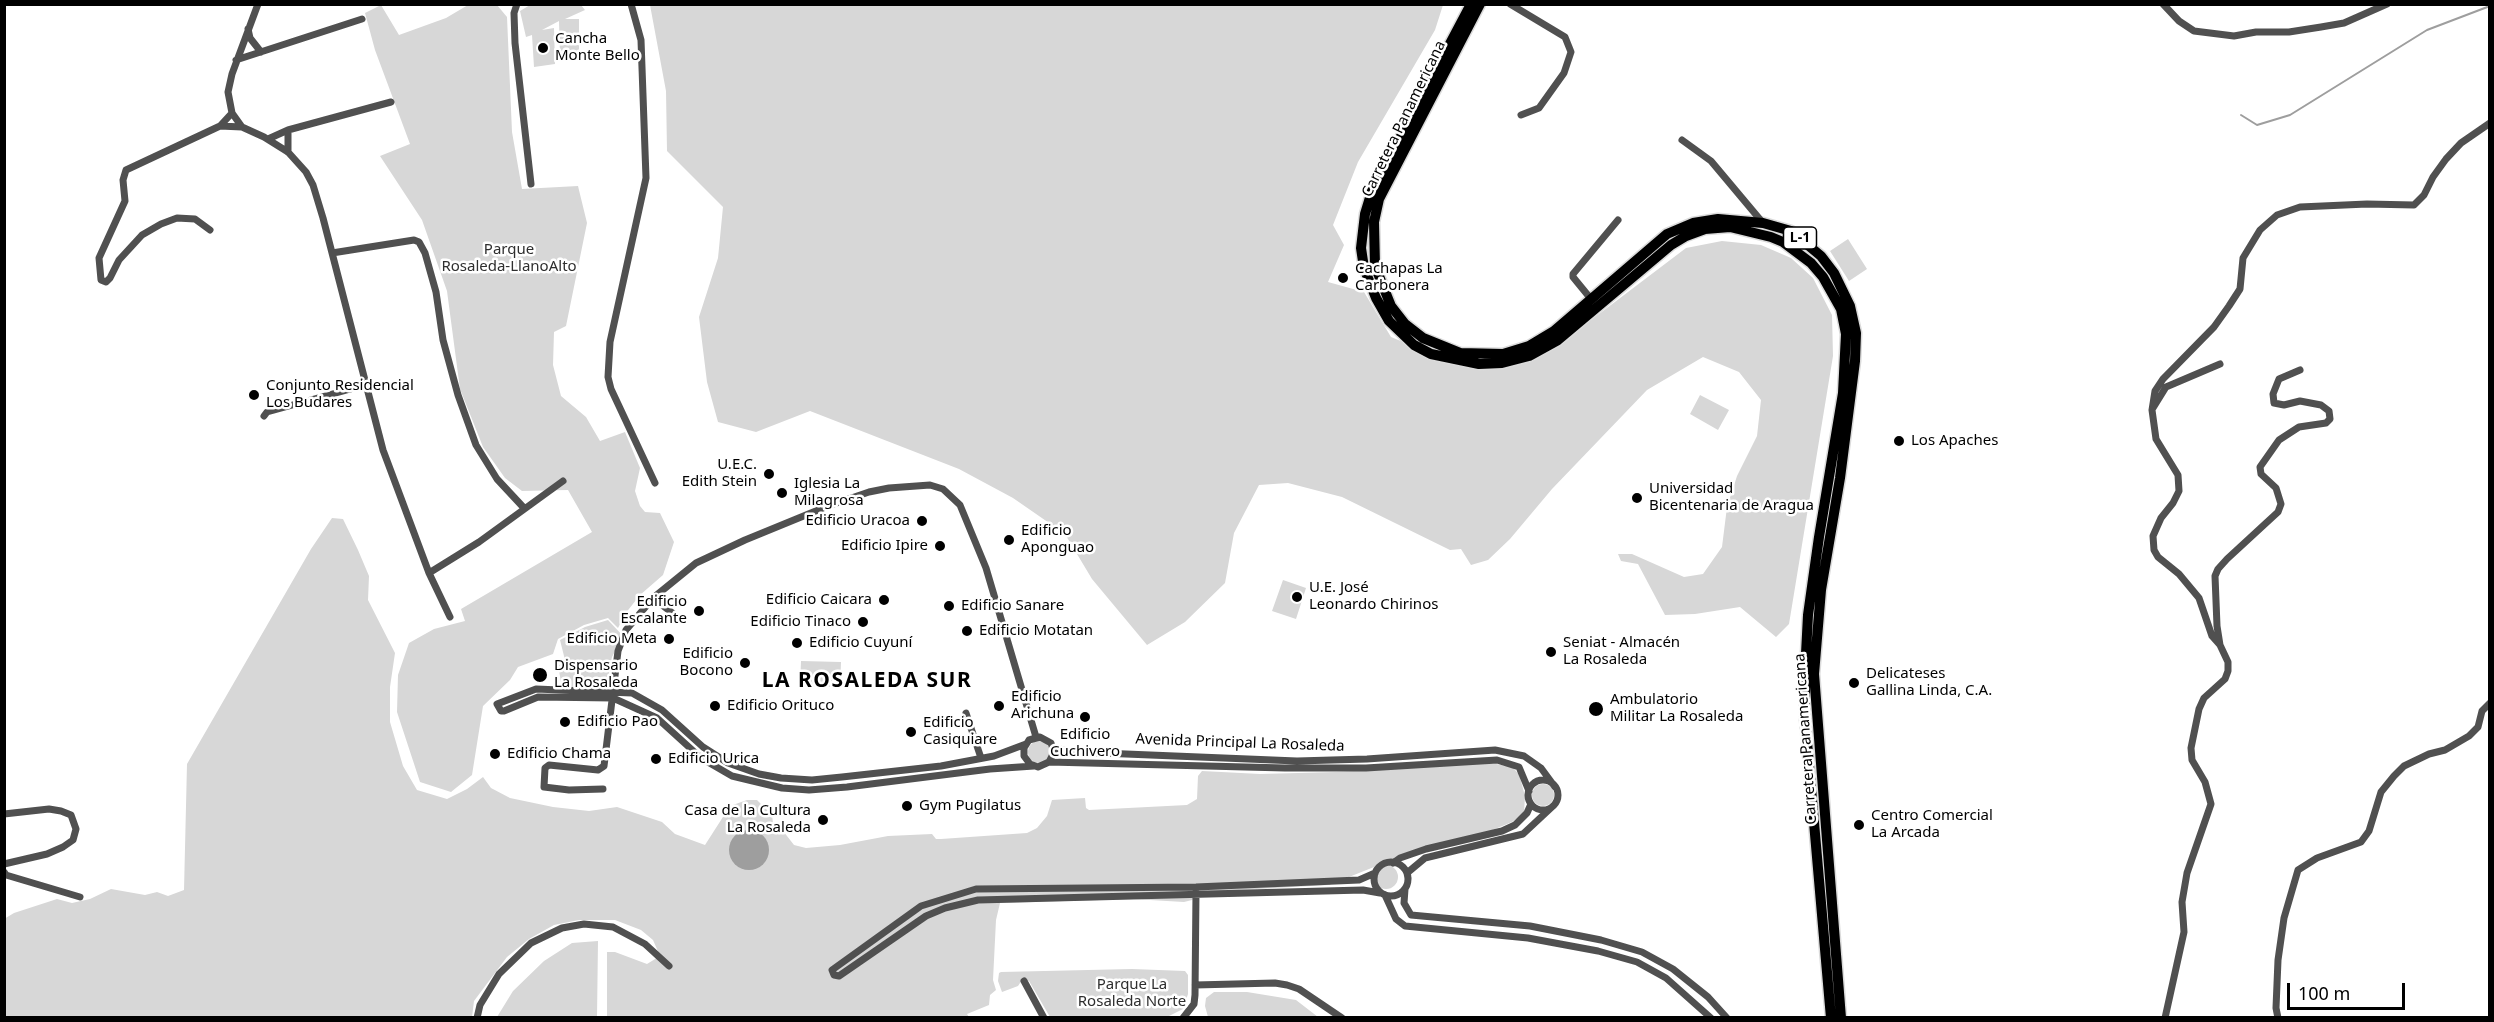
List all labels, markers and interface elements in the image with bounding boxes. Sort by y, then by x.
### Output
place label: Cancha Monte Bello [555,30,640,65]
street label: Carretera Panamericana [1358,38,1450,200]
marker: Cancha Monte Bello [536,41,550,55]
road number: L-1 [1784,227,1816,249]
park label: Parque Rosaleda-LlanoAlto [441,241,577,276]
place label: Cachapas La Carbonera [1355,260,1443,295]
marker: Cachapas La Carbonera [1336,271,1350,285]
place label: Conjunto Residencial Los Budares [266,377,414,412]
marker: Conjunto Residencial Los Budares [247,388,261,402]
place label: Los Apaches [1911,432,1998,450]
marker: Los Apaches [1892,434,1906,448]
place label: U.E.C. Edith Stein [682,456,757,491]
marker: U.E.C. Edith Stein [762,467,776,481]
place label: Iglesia La Milagrosa [794,475,864,510]
place label: Universidad Bicentenaria de Aragua [1649,480,1814,515]
marker: Iglesia La Milagrosa [775,486,789,500]
marker: Universidad Bicentenaria de Aragua [1630,491,1644,505]
place label: Edificio Uracoa [806,512,910,530]
marker: Edificio Uracoa [915,514,929,528]
place label: Edificio Aponguao [1021,522,1094,557]
marker: Edificio Aponguao [1002,533,1016,547]
place label: Edificio Ipire [841,537,928,555]
marker: Edificio Ipire [933,539,947,553]
place label: U.E. José Leonardo Chirinos [1309,579,1438,614]
marker: U.E. José Leonardo Chirinos [1290,590,1304,604]
place label: Edificio Caicara [766,591,872,609]
place label: Edificio Escalante [620,593,687,628]
marker: Edificio Caicara [877,593,891,607]
place label: Edificio Sanare [961,597,1064,615]
marker: Edificio Sanare [942,599,956,613]
marker: Edificio Escalante [692,604,706,618]
place label: Edificio Tinaco [750,613,851,631]
marker: Edificio Tinaco [856,615,870,629]
place label: Edificio Motatan [979,622,1093,640]
marker: Edificio Motatan [960,624,974,638]
place label: Edificio Meta [567,630,657,648]
marker: Edificio Meta [662,632,676,646]
place label: Edificio Cuyuní [809,634,912,652]
place label: Seniat - Almacén La Rosaleda [1563,634,1680,669]
marker: Edificio Cuyuní [790,636,804,650]
place label: Edificio Bocono [680,645,733,680]
marker: Seniat - Almacén La Rosaleda [1544,645,1558,659]
street label: Carretera Panamericana [1791,653,1821,825]
marker: Edificio Bocono [738,656,752,670]
place label: Dispensario La Rosaleda [554,657,638,692]
place label: Delicateses Gallina Linda, C.A. [1866,665,1992,700]
marker: Dispensario La Rosaleda [531,666,549,684]
district label: LA ROSALEDA SUR [762,668,972,694]
marker: Delicateses Gallina Linda, C.A. [1847,676,1861,690]
place label: Edificio Arichuna [1011,688,1074,723]
place label: Ambulatorio Militar La Rosaleda [1610,691,1743,726]
place label: Edificio Orituco [727,697,834,715]
marker: Edificio Orituco [708,699,722,713]
marker: Edificio Arichuna [992,699,1006,713]
marker: Ambulatorio Militar La Rosaleda [1587,700,1605,718]
marker: Edificio Cuchivero [1078,710,1092,724]
place label: Edificio Pao [577,713,658,731]
place label: Edificio Casiquiare [923,714,997,749]
marker: Edificio Pao [558,715,572,729]
marker: Edificio Casiquiare [904,725,918,739]
place label: Edificio Cuchivero [1050,726,1120,761]
street label: Avenida Principal La Rosaleda [1135,730,1345,756]
place label: Edificio Chama [507,745,611,763]
marker: Edificio Chama [488,747,502,761]
place label: Edificio Urica [668,750,759,768]
marker: Edificio Urica [649,752,663,766]
place label: Gym Pugilatus [919,797,1021,815]
marker: Gym Pugilatus [900,799,914,813]
place label: Casa de la Cultura La Rosaleda [684,802,811,837]
place label: Centro Comercial La Arcada [1871,807,1993,842]
marker: Casa de la Cultura La Rosaleda [816,813,830,827]
marker: Centro Comercial La Arcada [1852,818,1866,832]
scale bar [2290,971,2408,1009]
park label: Parque La Rosaleda Norte [1078,976,1186,1011]
text: 100 m [2298,981,2350,1005]

